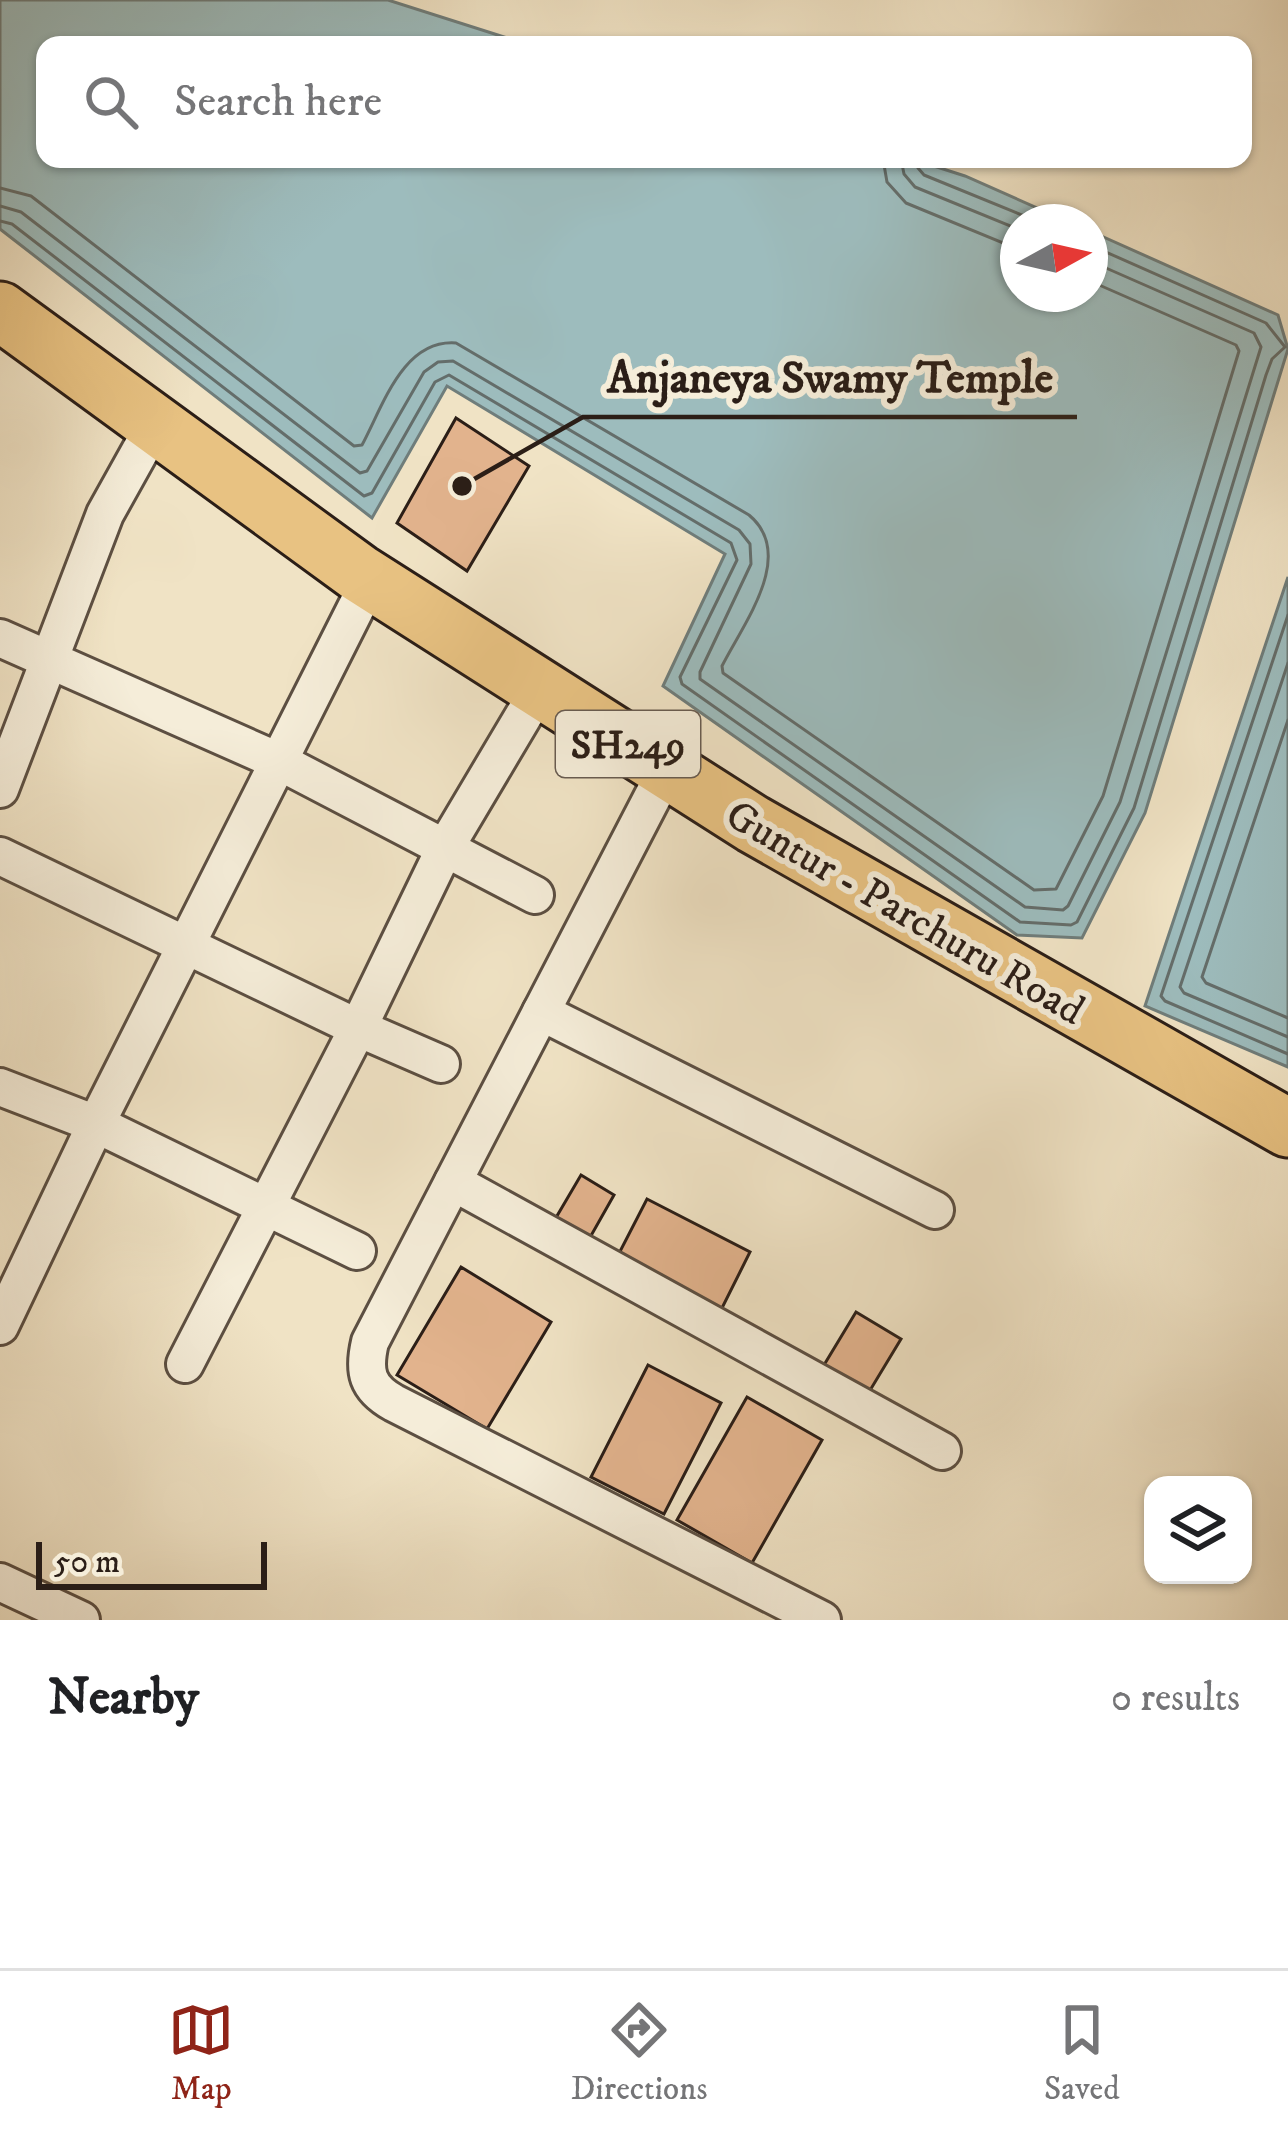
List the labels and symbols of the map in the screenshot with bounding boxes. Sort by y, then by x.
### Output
north arrow [1000,204,1108,312]
callout: Anjaneya Swamy Temple [583,336,1077,417]
text: Anjaneya Swamy Temple [606,351,1053,408]
road number: SH249 [556,711,700,777]
street label: Guntur - Parchuru Road [716,790,1093,1038]
scale bar [36,1536,267,1589]

